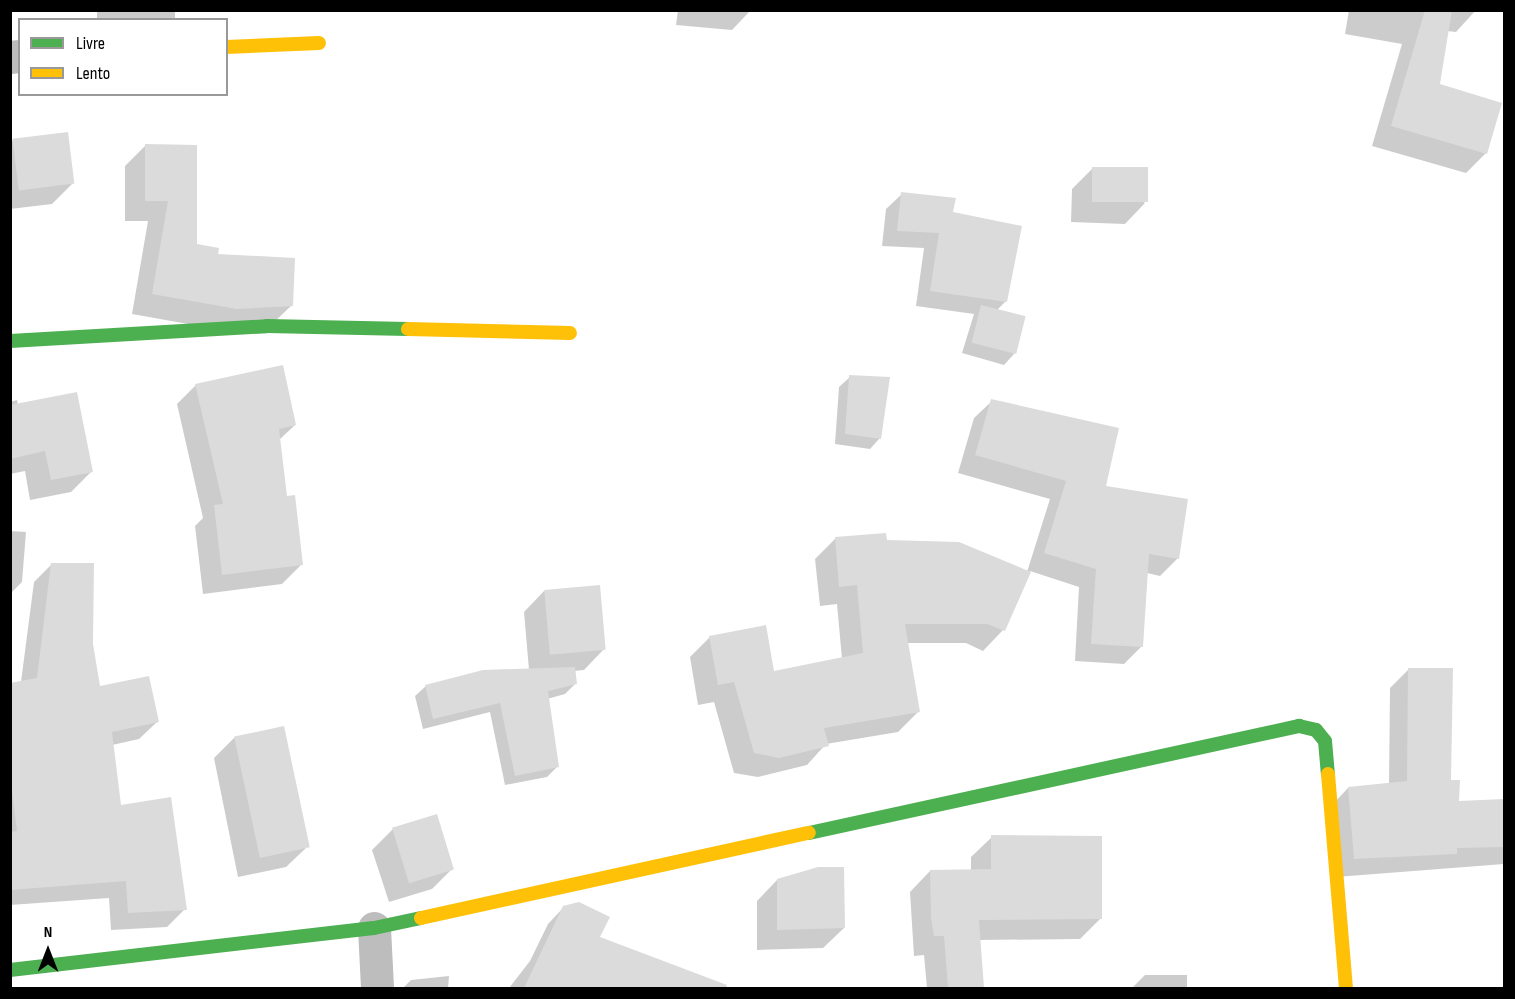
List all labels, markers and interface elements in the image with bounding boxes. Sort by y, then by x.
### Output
legend [18,18,228,96]
text: Livre [76,33,105,54]
text: Lento [76,63,110,84]
north arrow [18,921,78,981]
text: N [44,923,52,942]

